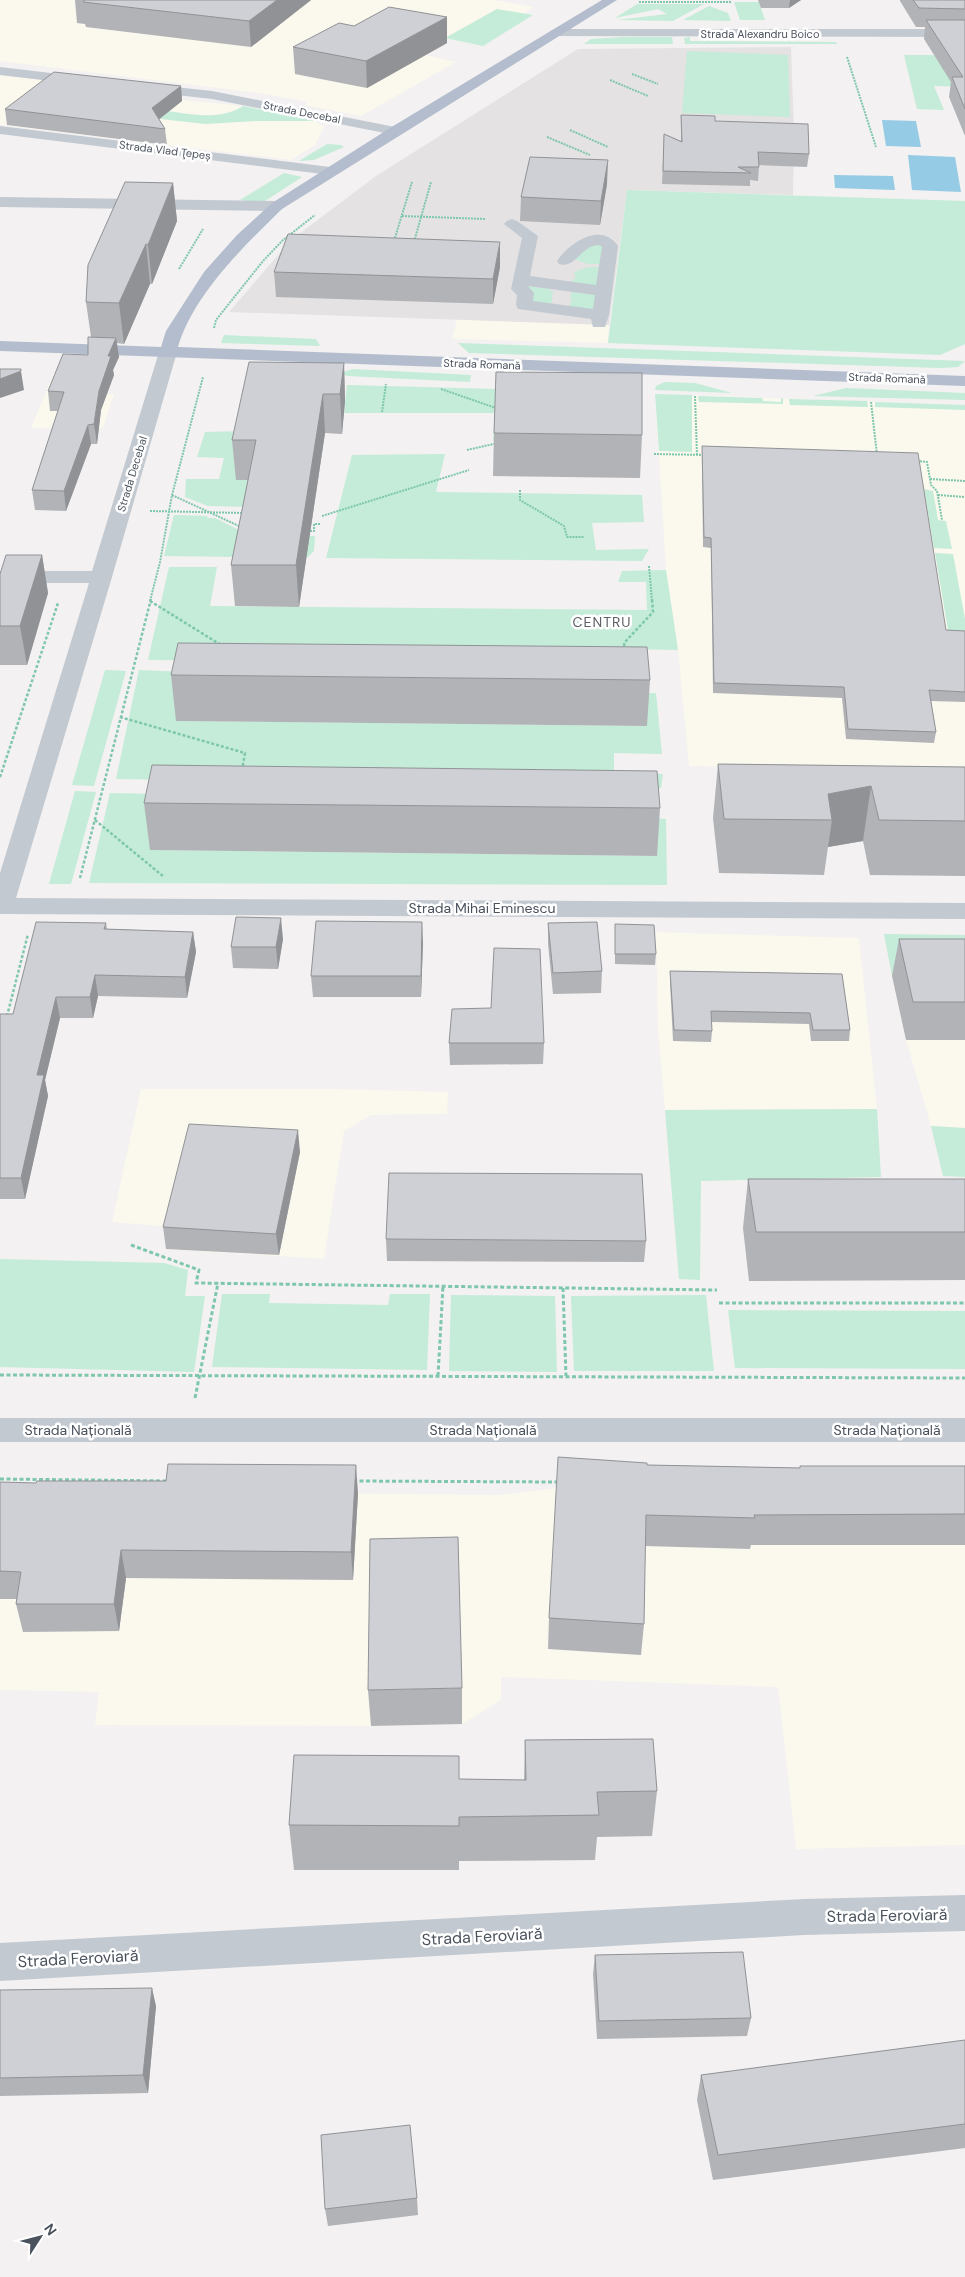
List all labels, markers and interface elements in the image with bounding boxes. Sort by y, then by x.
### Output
street label: Strada Alexandru Boico [701,27,819,41]
street label: Strada Decebal [262,98,342,126]
street label: Strada Vlad Ţepeș [118,137,212,163]
street label: Strada Romană [443,356,521,372]
street label: Strada Romană [848,370,926,386]
street label: Strada Decebal [114,435,150,513]
district label: CENTRU [573,613,631,631]
street label: Strada Mihai Eminescu [408,899,556,917]
street label: Strada Națională [24,1421,132,1439]
street label: Strada Națională [429,1421,537,1439]
street label: Strada Națională [833,1421,941,1439]
street label: Strada Feroviară [826,1904,948,1927]
street label: Strada Feroviară [421,1923,543,1950]
street label: Strada Feroviară [17,1945,139,1972]
north arrow [15,2212,65,2262]
text: N [40,2220,61,2239]

